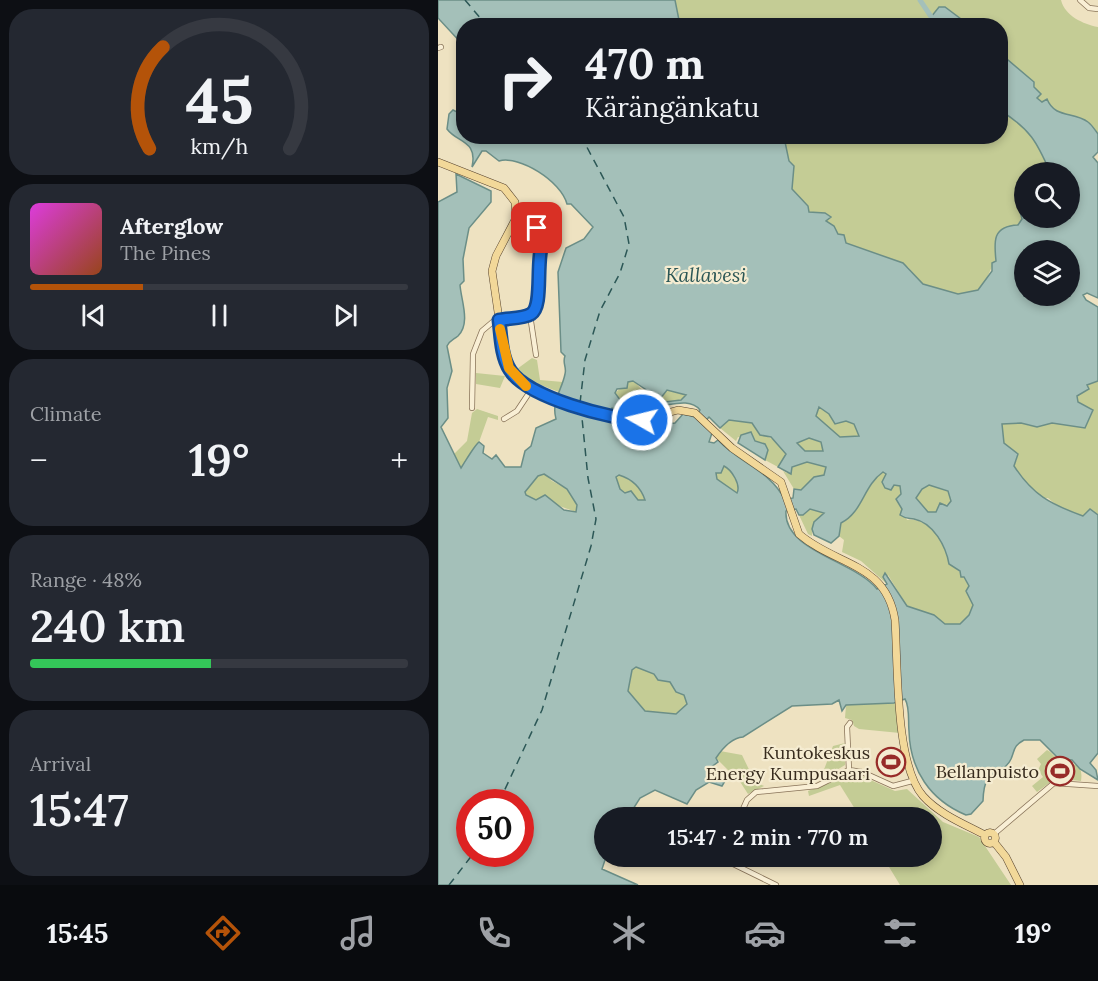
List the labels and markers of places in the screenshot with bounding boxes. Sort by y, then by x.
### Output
pin [511,202,562,253]
place label: Kuntokeskus Energy Kumpusaari [706,741,870,785]
sports icon: Kuntokeskus Energy Kumpusaari [875,746,907,778]
sports icon: Bellanpuisto [1044,755,1076,787]
place label: Bellanpuisto [936,760,1039,783]

